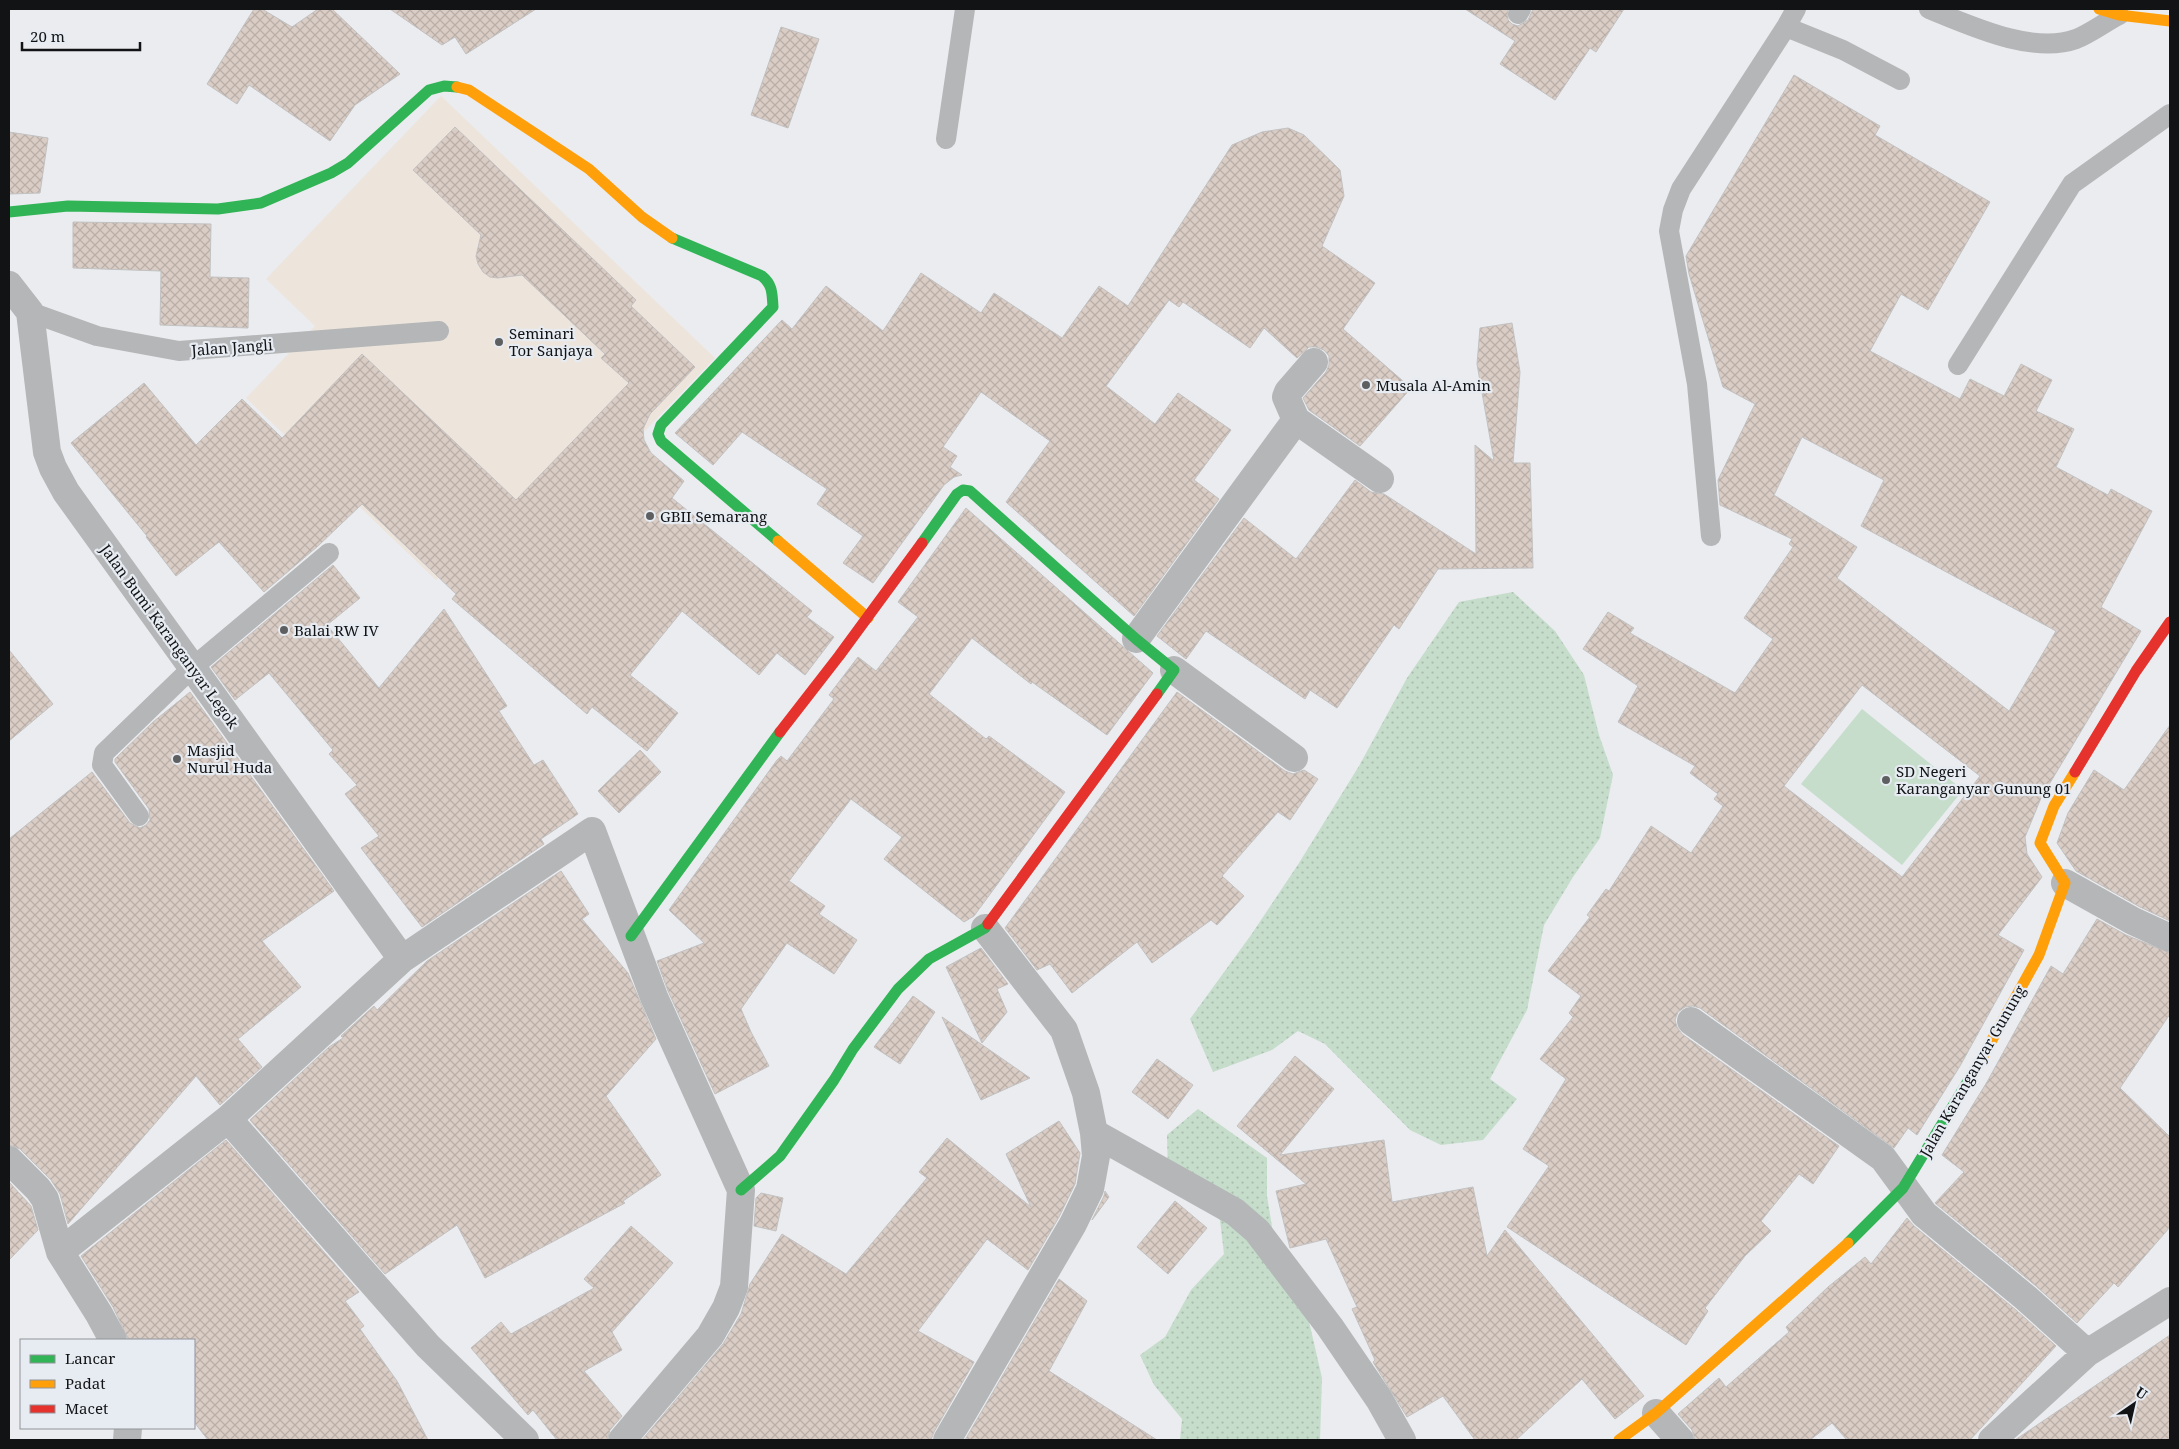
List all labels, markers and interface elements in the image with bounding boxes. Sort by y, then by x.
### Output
scale bar [22,20,140,52]
text: 20 m [30,26,65,46]
place label: Seminari Tor Sanjaya [509,323,593,360]
street label: Jalan Jangli [190,334,274,360]
marker: Seminari Tor Sanjaya [493,336,505,348]
place label: Musala Al-Amin [1376,375,1491,395]
marker: Musala Al-Amin [1360,379,1372,391]
place label: GBII Semarang [660,506,767,526]
marker: GBII Semarang [644,510,656,522]
street label: Jalan Bumi Karanganyar Legok [96,539,244,732]
place label: Balai RW IV [294,620,380,640]
marker: Balai RW IV [278,624,290,636]
place label: Masjid Nurul Huda [187,740,272,777]
marker: Masjid Nurul Huda [171,753,183,765]
place label: SD Negeri Karanganyar Gunung 01 [1896,761,2071,798]
marker: SD Negeri Karanganyar Gunung 01 [1880,774,1892,786]
street label: Jalan Karanganyar Gunung [1914,981,2029,1161]
legend [20,1339,195,1429]
text: Lancar [65,1348,115,1368]
text: Padat [65,1373,105,1393]
north arrow [2109,1379,2159,1429]
text: U [2132,1382,2152,1404]
text: Macet [65,1398,108,1418]

